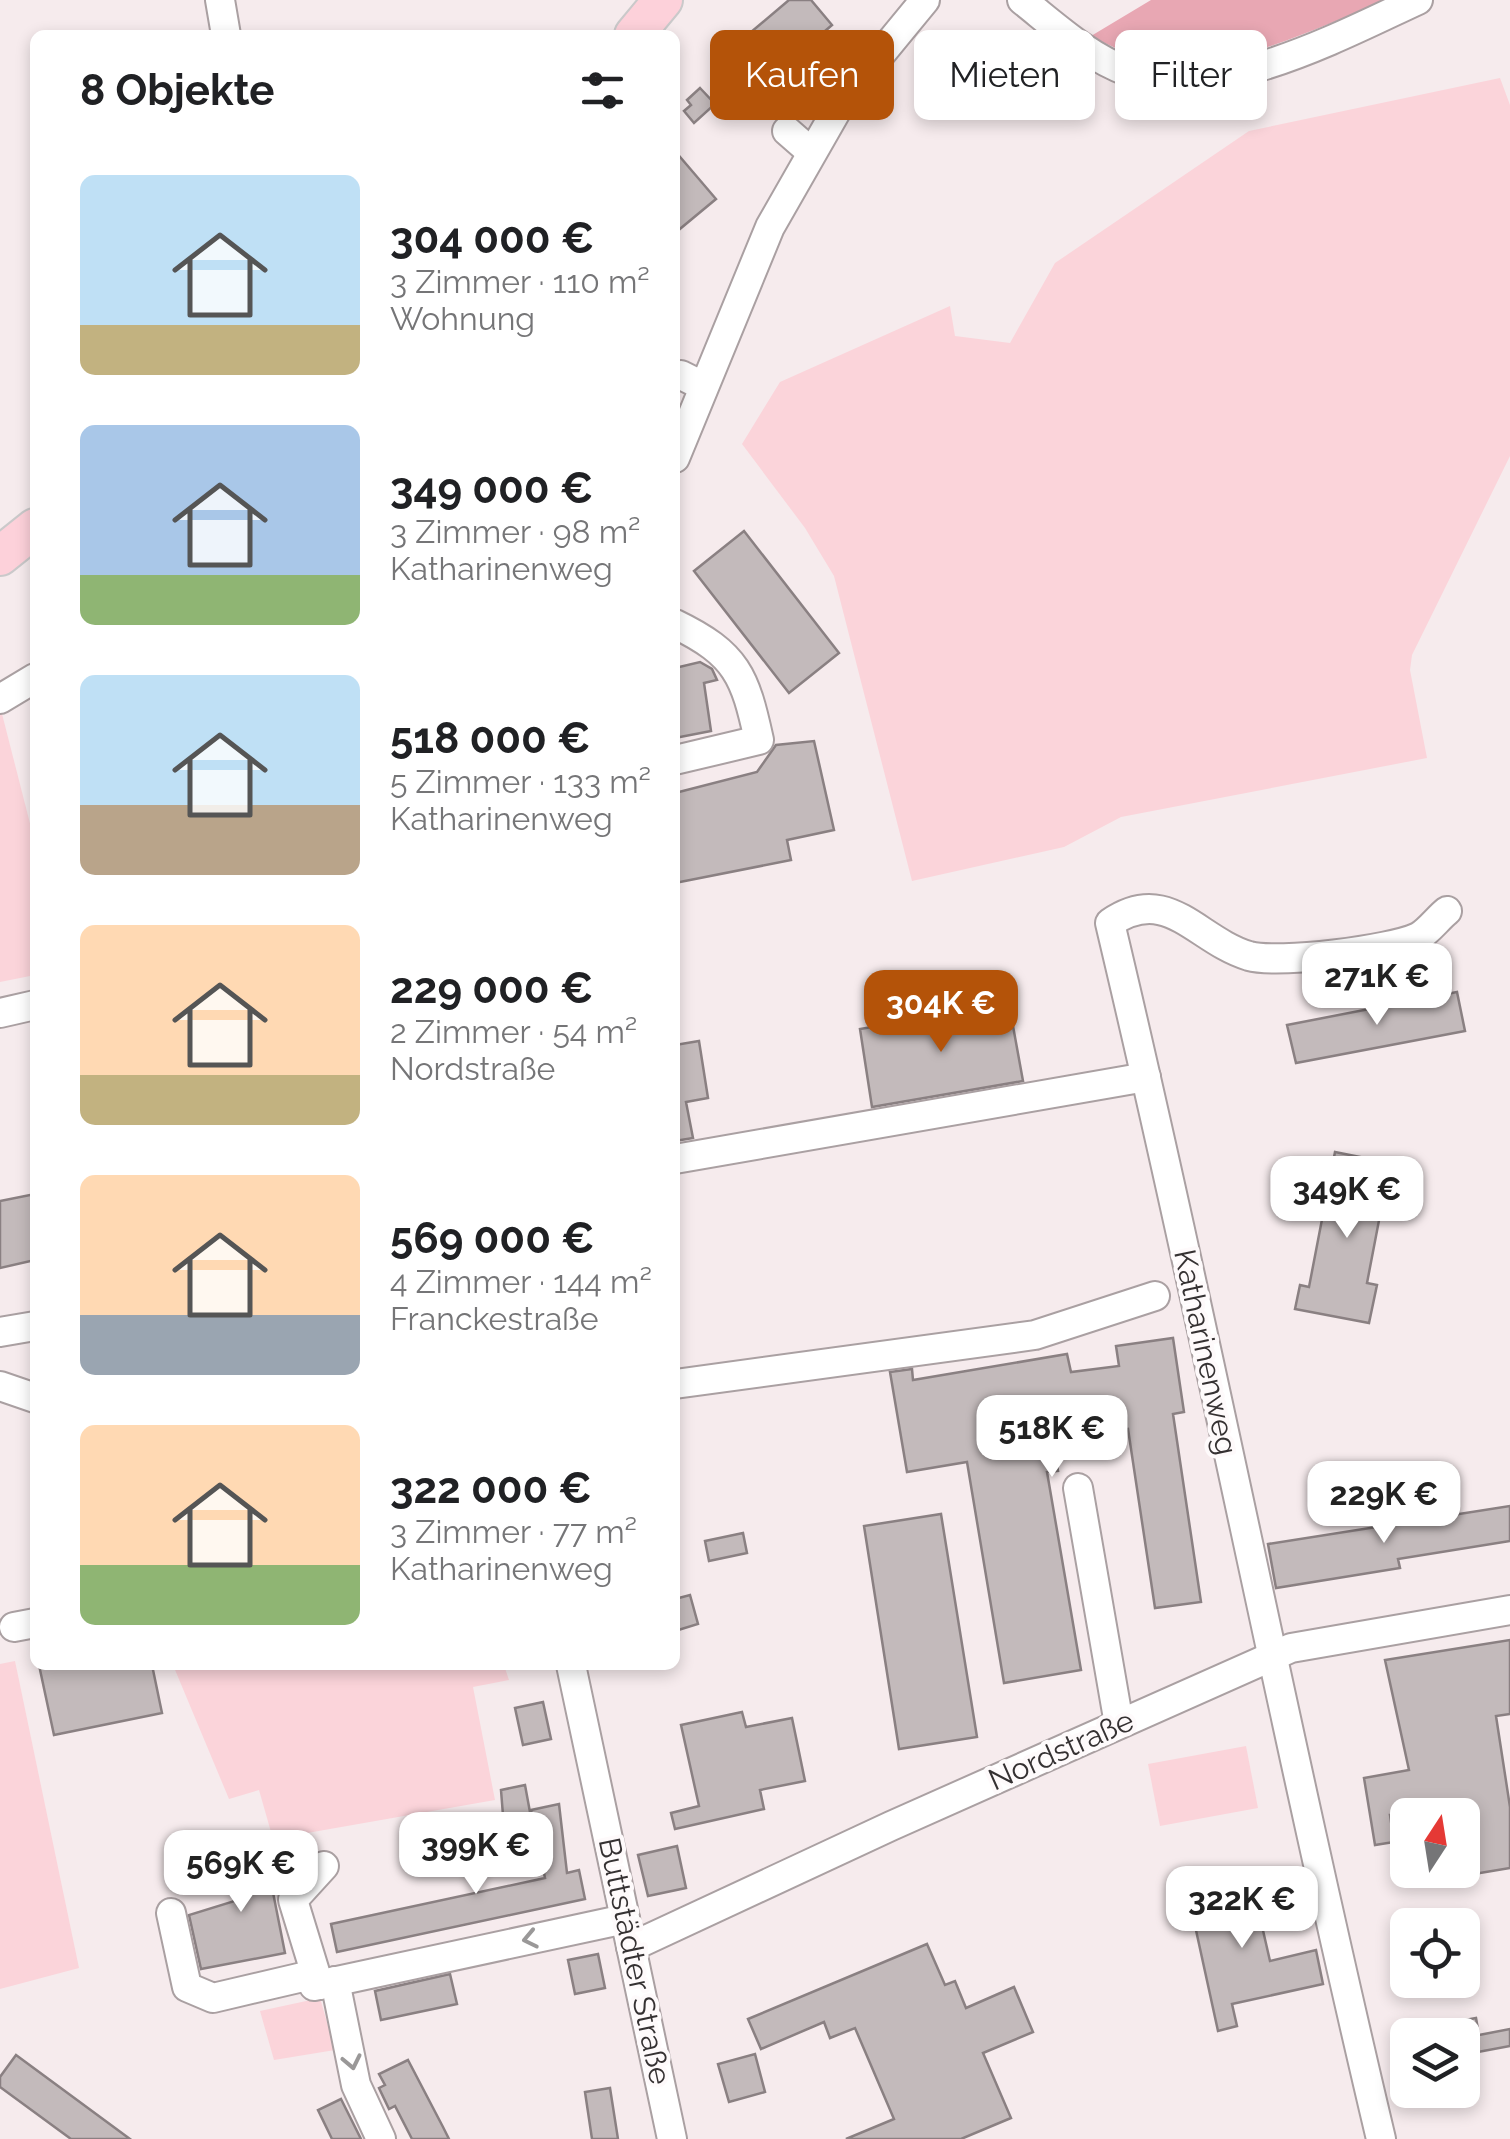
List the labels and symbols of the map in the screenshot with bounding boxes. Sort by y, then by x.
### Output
pin: 271K € [1296,943,1458,1028]
pin: 304K € [860,970,1022,1055]
pin: 349K € [1266,1156,1428,1241]
street label: Katharinenweg [1167,1246,1245,1458]
pin: 518K € [971,1395,1133,1480]
pin: 229K € [1303,1461,1465,1546]
street label: Nordstraße [983,1702,1139,1798]
north arrow [1390,1798,1480,1888]
pin: 399K € [395,1812,557,1897]
pin: 569K € [160,1830,322,1915]
street label: Buttstädter Straße [592,1834,678,2088]
pin: 322K € [1161,1866,1323,1951]
one-way arrow [522,1927,539,1948]
one-way arrow [340,2053,361,2070]

